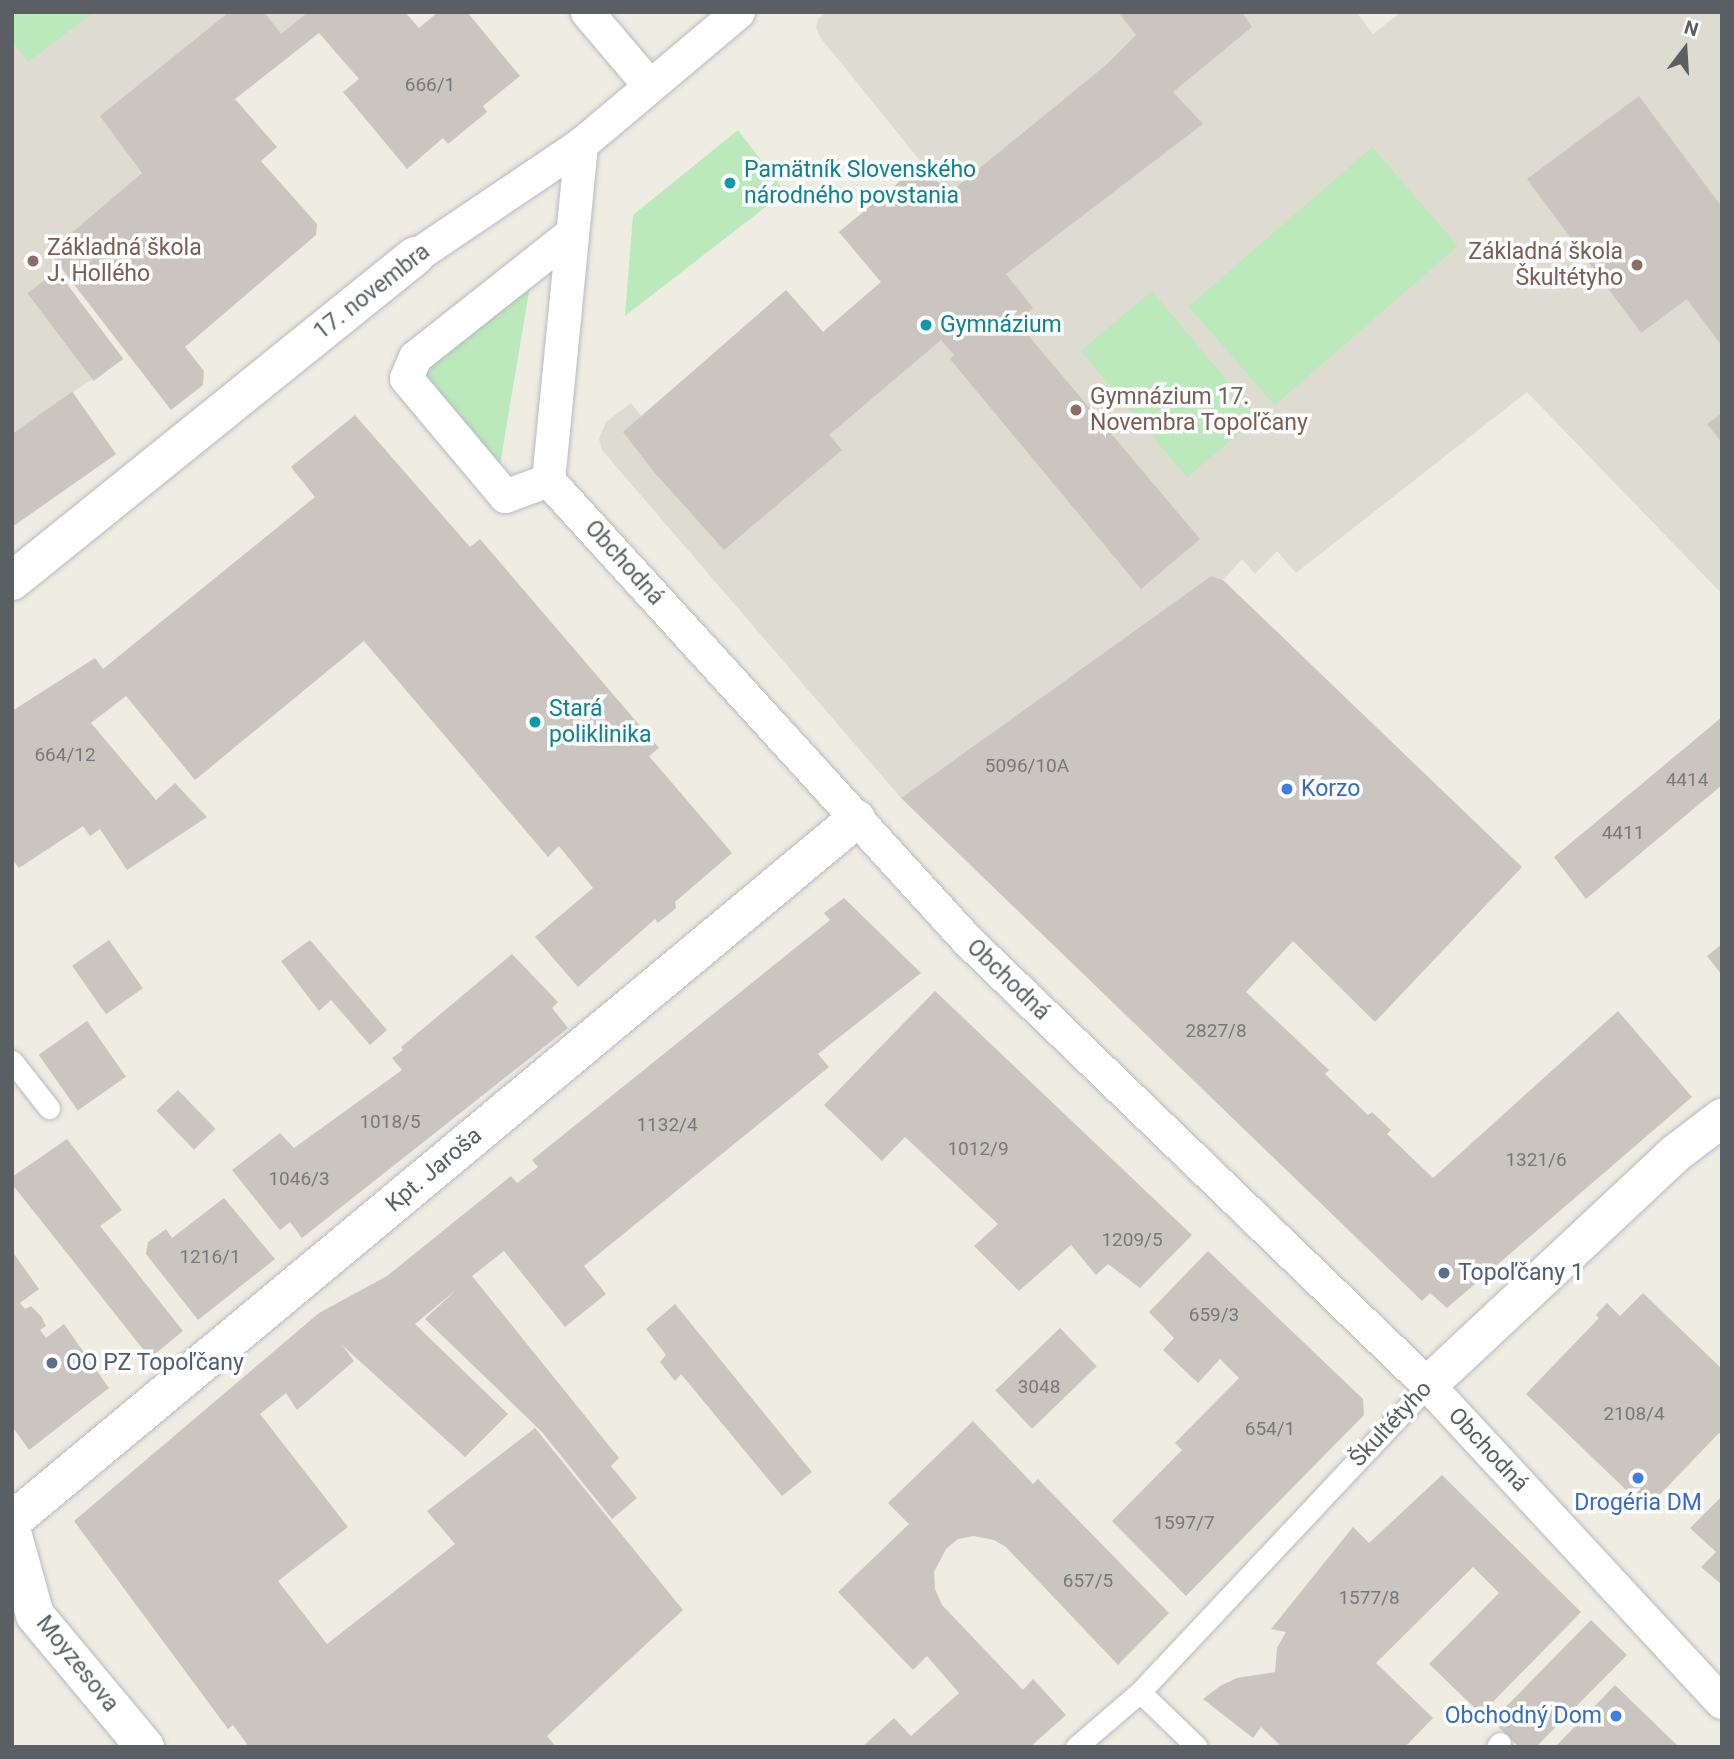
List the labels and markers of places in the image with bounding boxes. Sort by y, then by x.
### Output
place label: Pamätník Slovenského národného povstania [744,156,976,210]
marker: Pamätník Slovenského národného povstania [722,175,738,191]
place label: Základná škola J. Hollého [47,234,202,288]
place label: Základná škola Škultétyho [1468,238,1623,292]
marker: Základná škola J. Hollého [25,253,41,269]
marker: Základná škola Škultétyho [1629,257,1645,273]
place label: Gymnázium [940,311,1062,339]
marker: Gymnázium [918,317,934,333]
place label: Gymnázium 17. Novembra Topoľčany [1090,383,1308,437]
marker: Gymnázium 17. Novembra Topoľčany [1068,402,1084,418]
place label: Stará poliklinika [549,695,652,749]
marker: Stará poliklinika [527,714,543,730]
place label: Korzo [1301,775,1360,803]
marker: Korzo [1279,781,1295,797]
place label: Topoľčany 1 [1458,1259,1584,1287]
marker: Topoľčany 1 [1436,1265,1452,1281]
place label: OO PZ Topoľčany [66,1349,244,1377]
marker: OO PZ Topoľčany [44,1355,60,1371]
marker: Drogéria DM [1630,1470,1646,1486]
place label: Drogéria DM [1574,1489,1702,1517]
place label: Obchodný Dom [1445,1702,1602,1730]
marker: Obchodný Dom [1608,1708,1624,1724]

